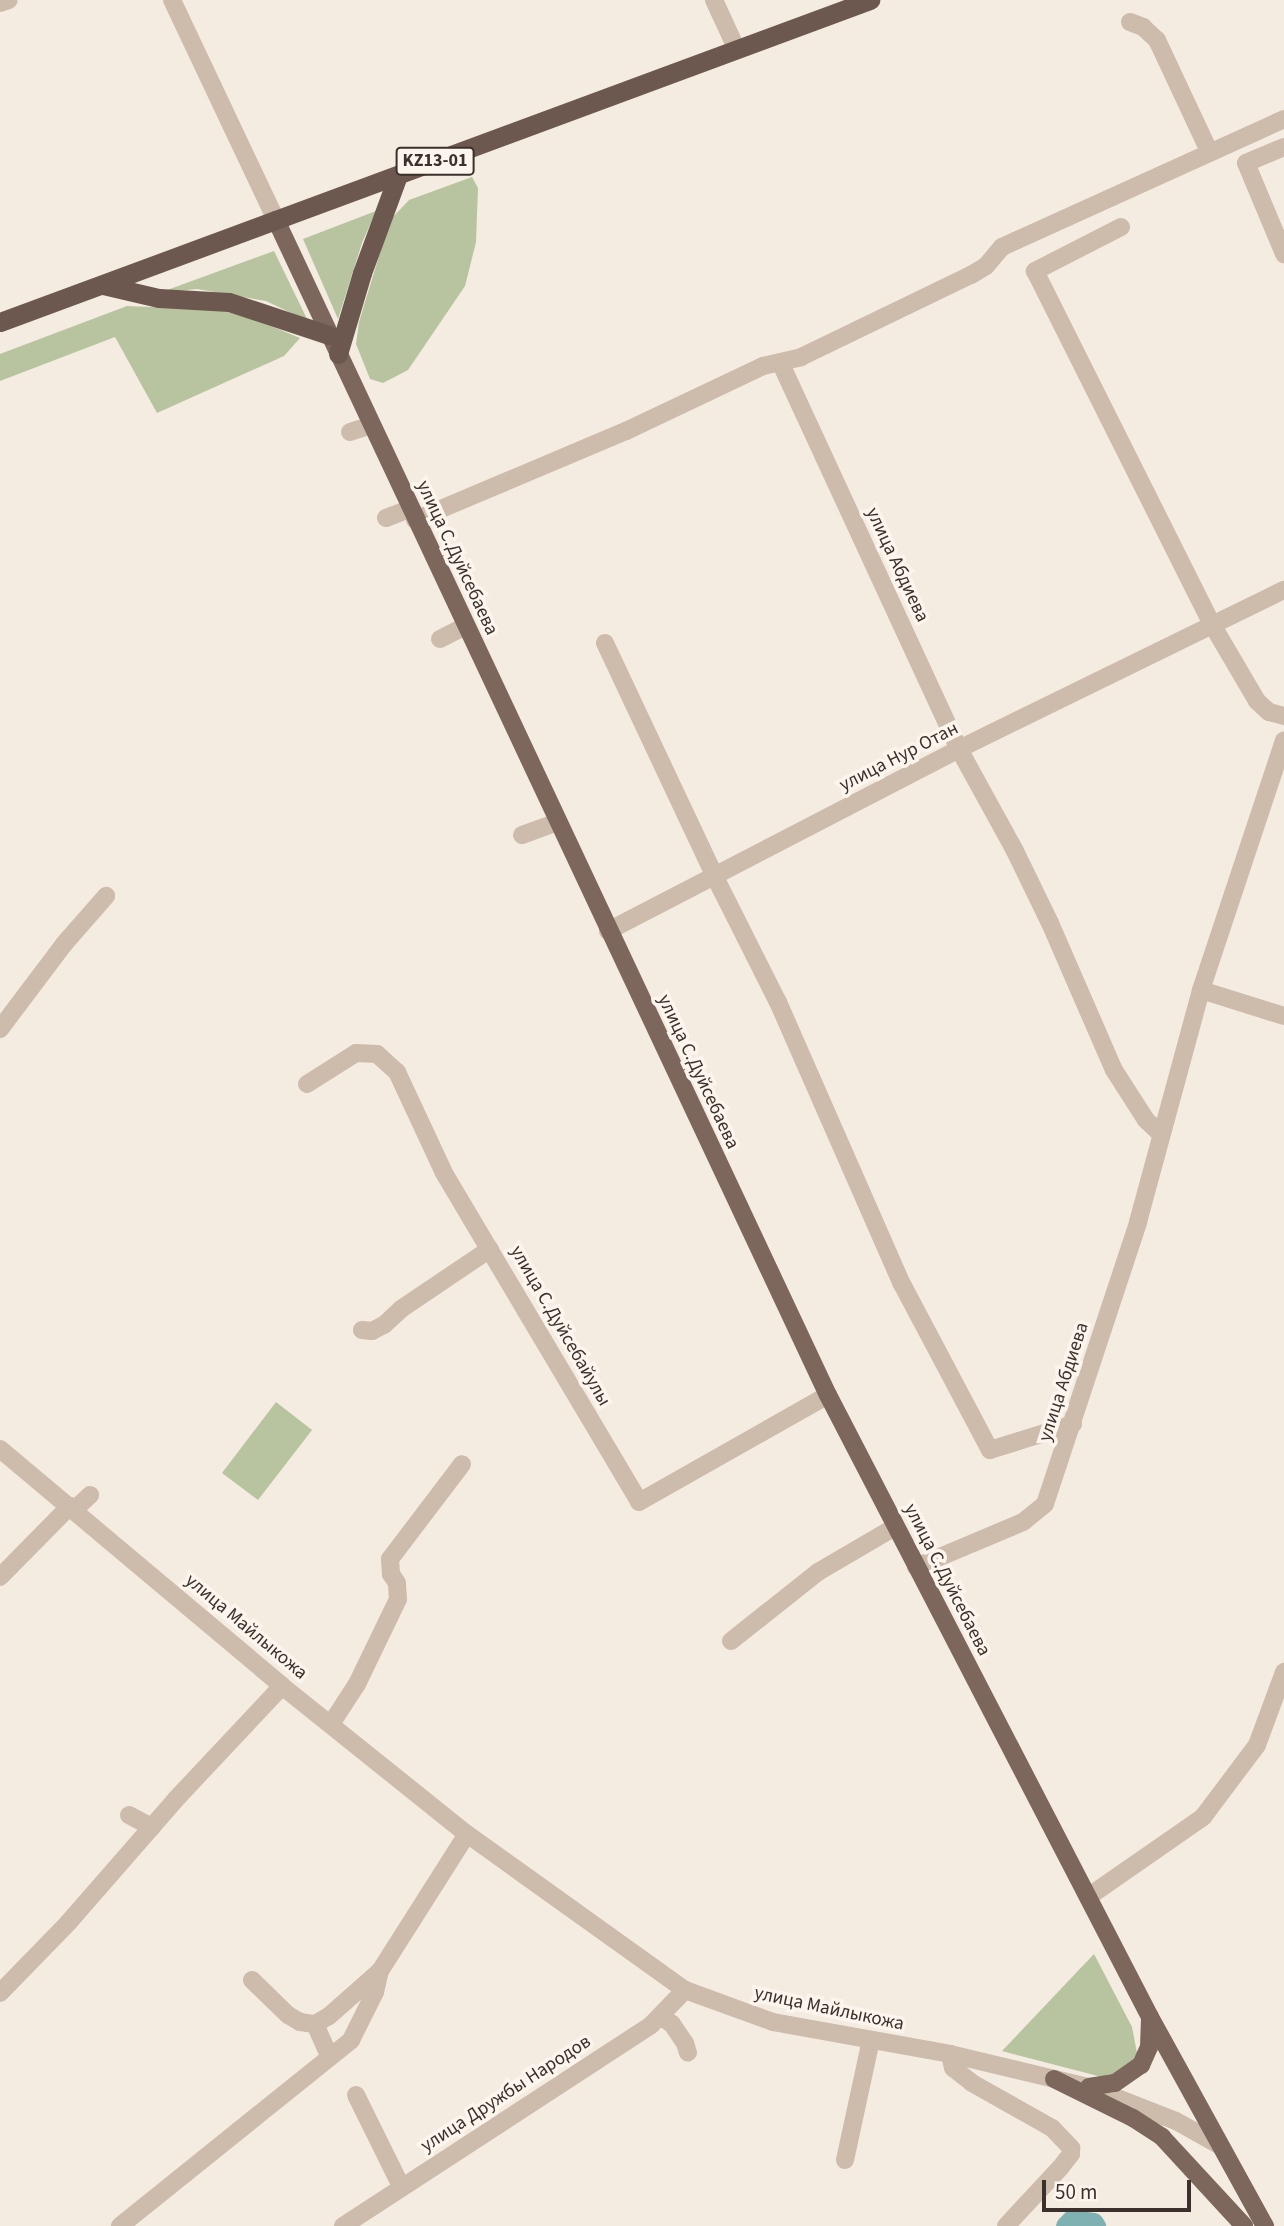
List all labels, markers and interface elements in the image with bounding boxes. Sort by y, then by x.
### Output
road number: KZ13-01 [395,146,475,176]
street label: улица С.Дуйсебаева [411,477,503,639]
street label: улица Абдиева [861,504,933,626]
street label: улица Нур Отан [836,717,962,797]
street label: улица С.Дуйсебаева [652,991,744,1153]
street label: улица С.Дуйсебайулы [505,1242,615,1410]
street label: улица Абдиева [1034,1320,1094,1444]
street label: улица С.Дуйсебаева [899,1500,995,1660]
street label: улица Майлыкожа [180,1569,312,1685]
street label: улица Майлыкожа [752,1982,906,2036]
street label: улица Дружбы Народов [417,2030,595,2158]
scale bar [1046,2166,1195,2210]
text: 50 m [1055,2177,1097,2207]

